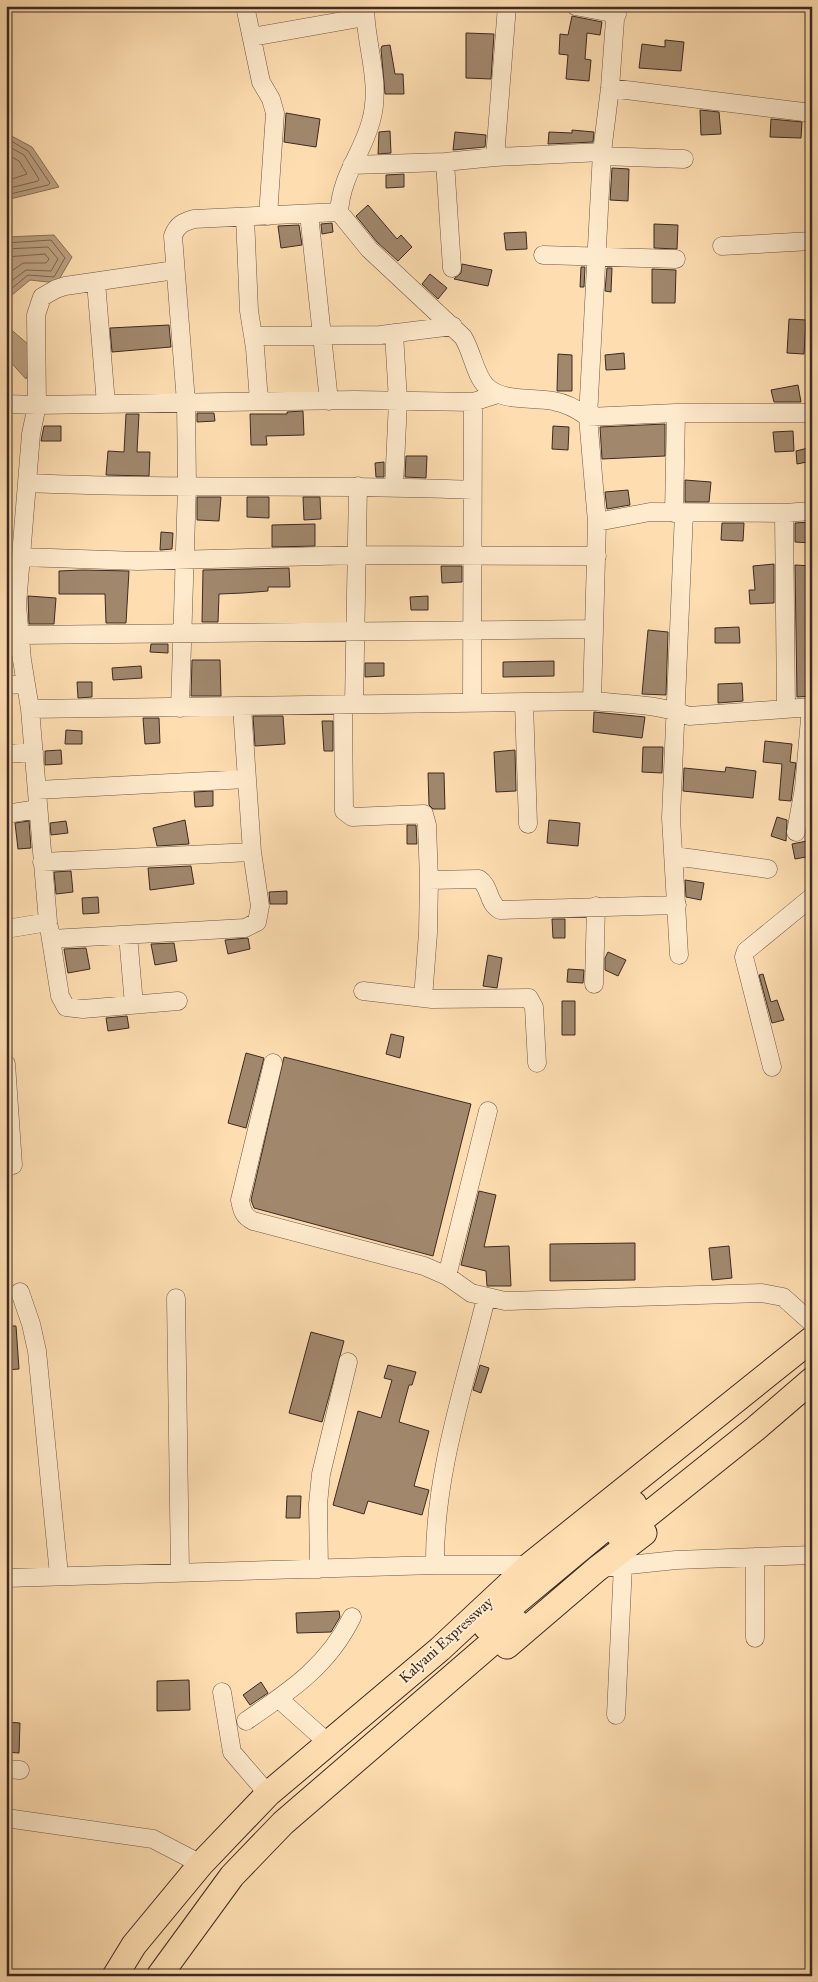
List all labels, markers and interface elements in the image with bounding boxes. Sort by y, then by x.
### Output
street label: Kalyani Expressway [395,1592,497,1687]

